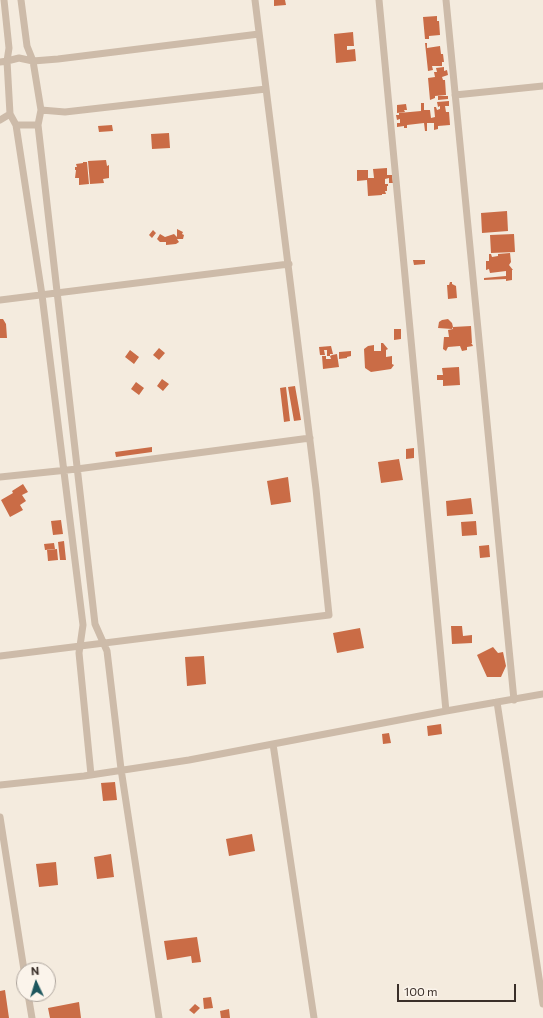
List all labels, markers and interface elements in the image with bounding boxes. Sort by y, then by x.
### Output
north arrow [16,962,56,1002]
text: N [31,964,40,977]
scale bar [399,976,518,1002]
text: 100 m [404,984,438,998]

